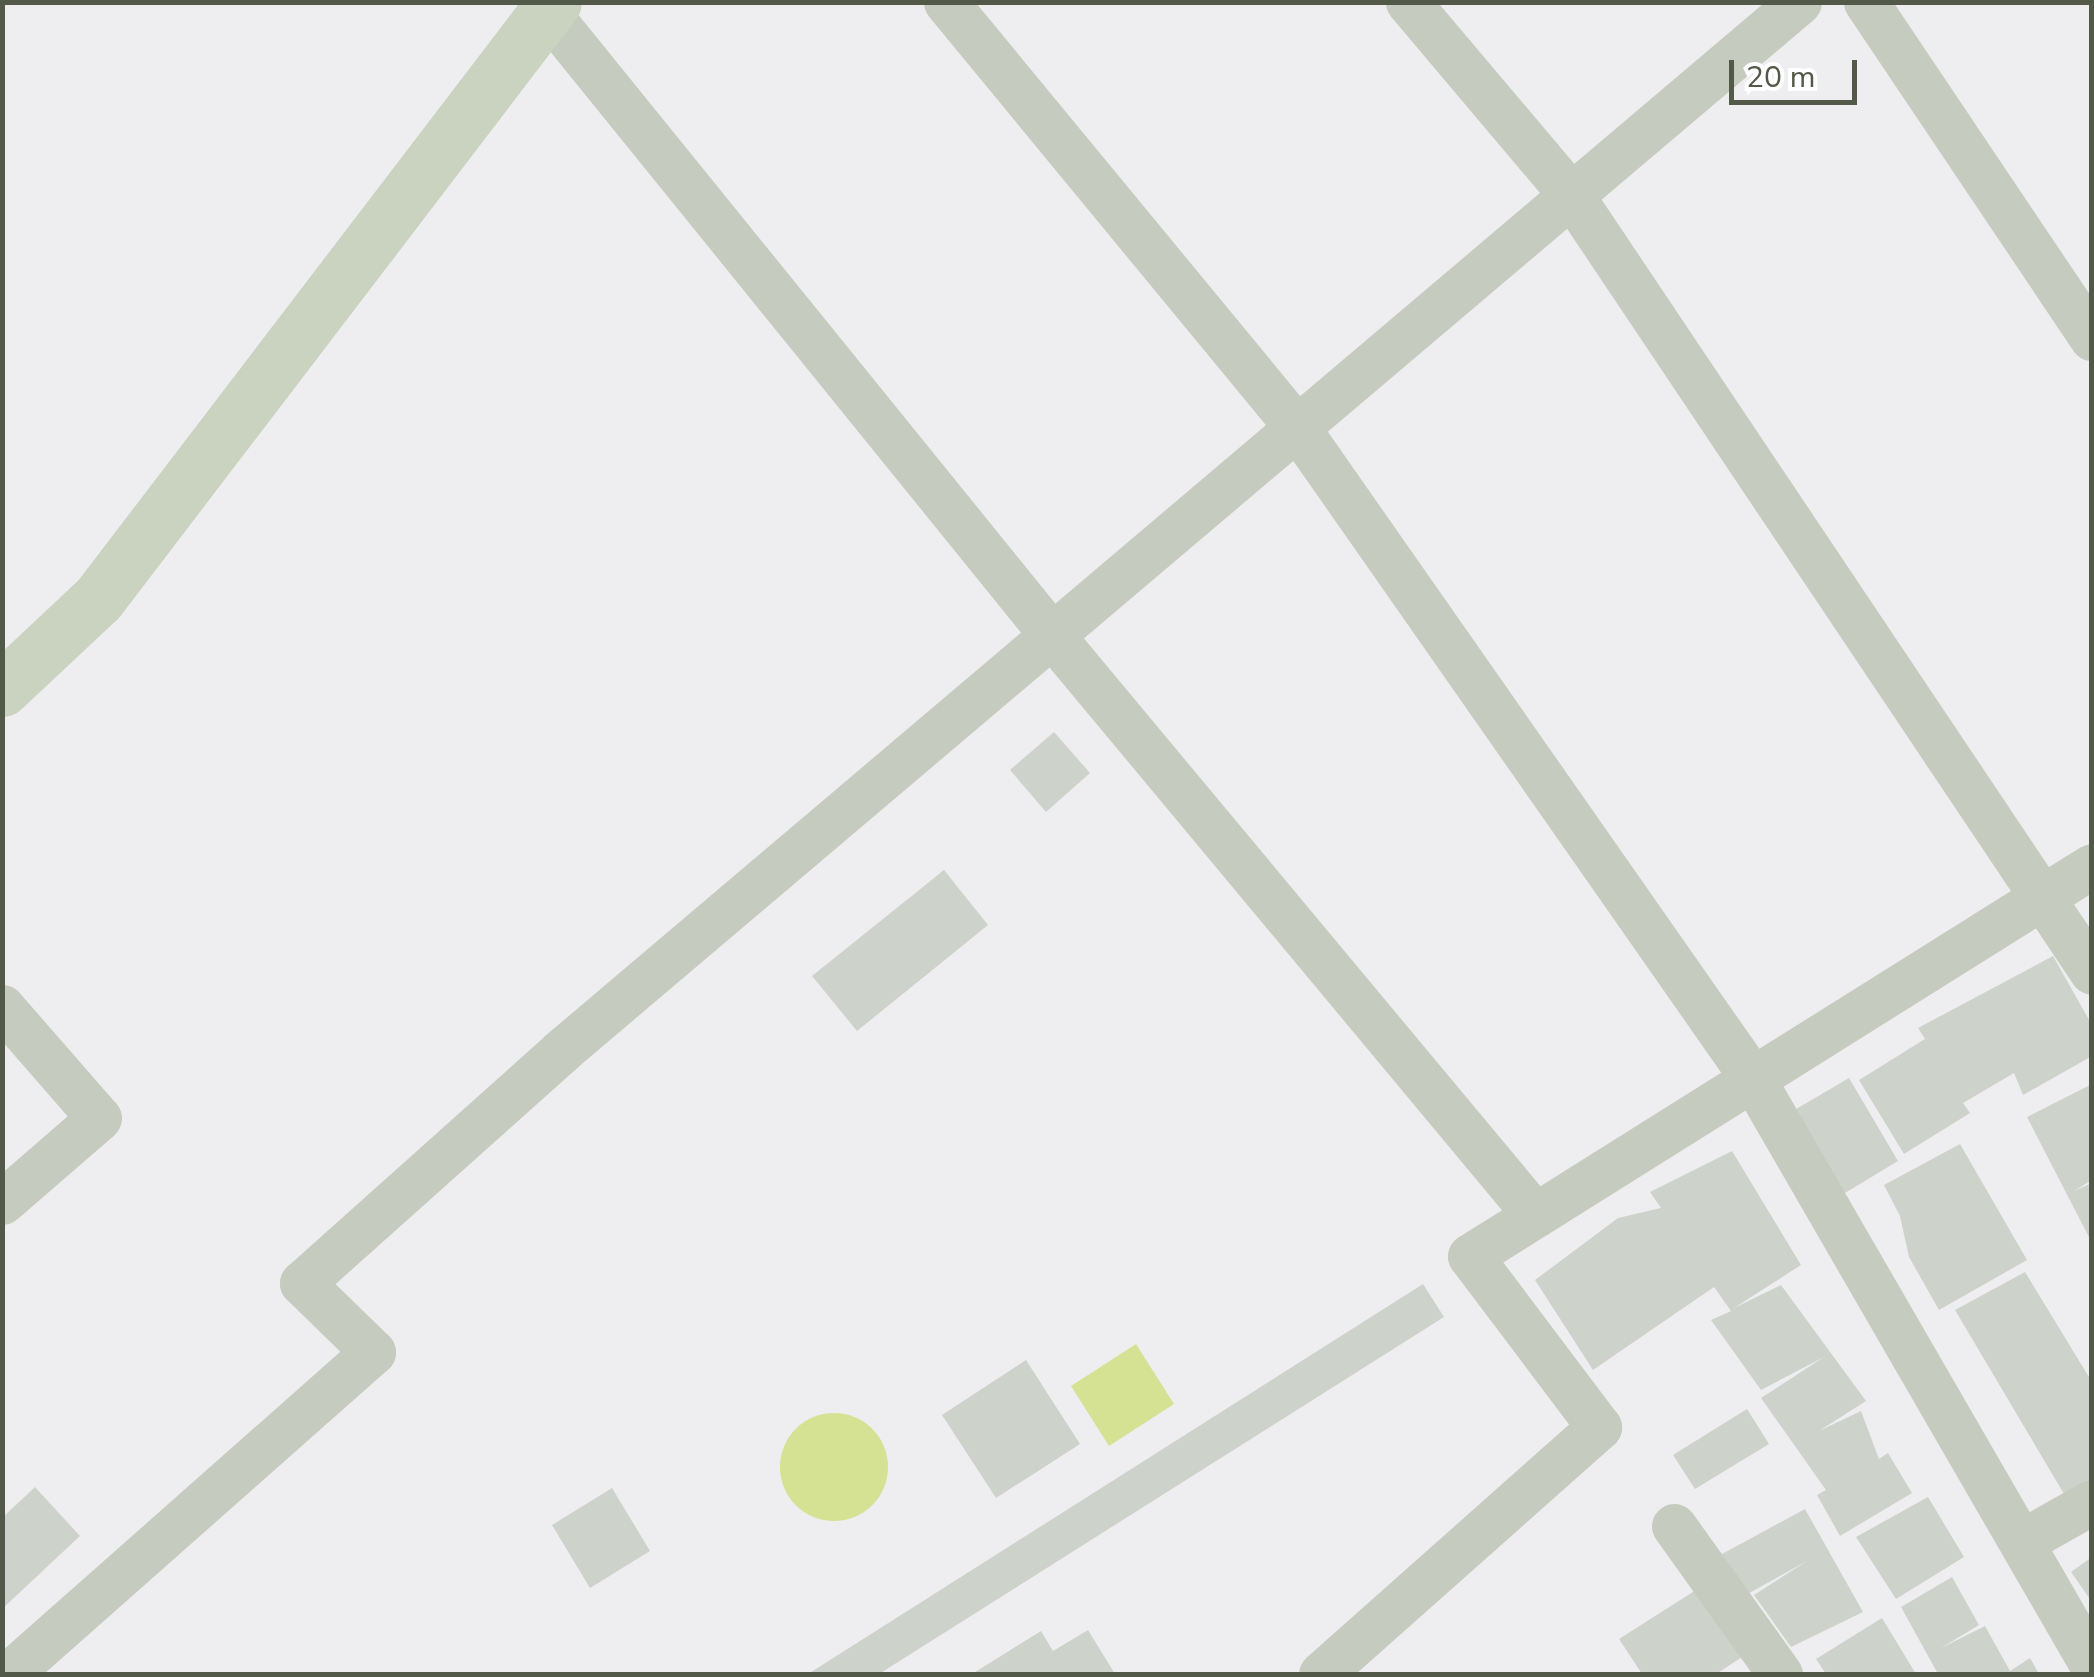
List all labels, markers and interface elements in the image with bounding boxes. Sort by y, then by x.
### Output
scale bar [1734,40,1862,102]
text: 20 m [1746,57,1815,98]

